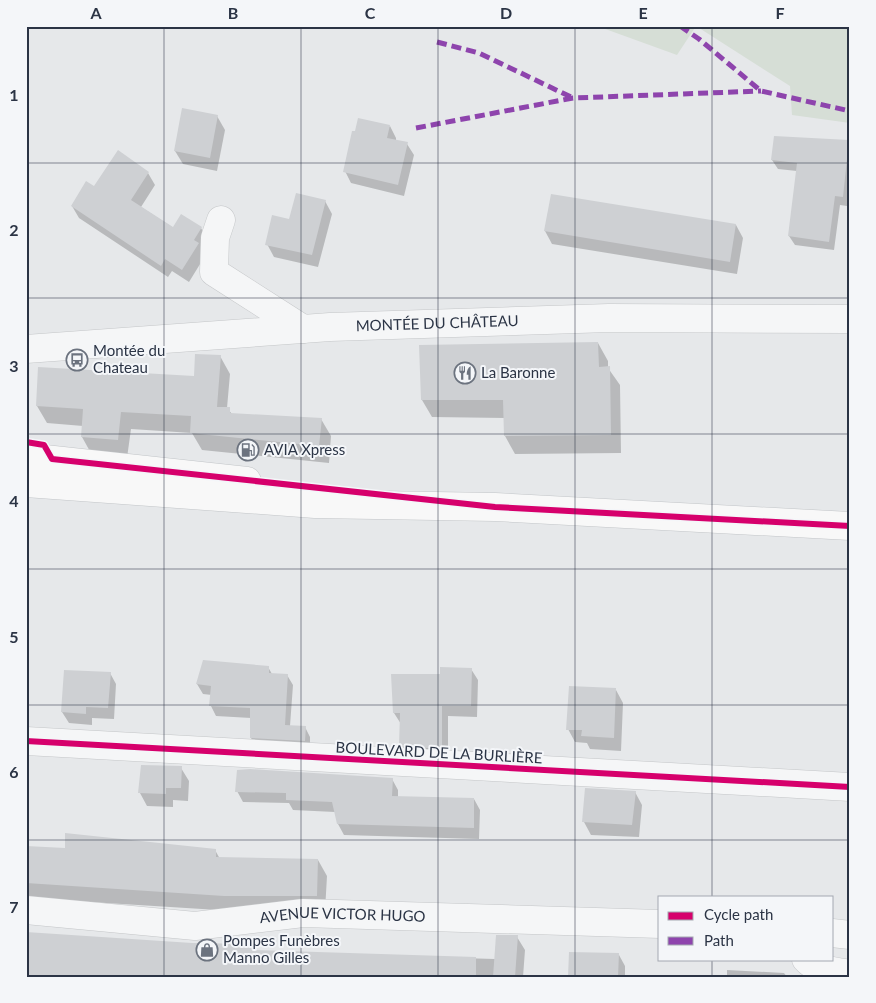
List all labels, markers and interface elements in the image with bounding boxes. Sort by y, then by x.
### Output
text: A [89,3,102,22]
text: B [228,3,238,22]
text: C [365,3,376,22]
text: D [500,3,512,22]
text: E [638,3,648,22]
text: F [775,3,785,22]
text: 1 [9,85,19,104]
text: 2 [9,220,19,239]
street label: MONTÉE DU CHÂTEAU [355,311,519,334]
place label: Montée du Chateau [93,341,165,376]
bus stop icon: Montée du Chateau [65,348,89,372]
text: 3 [9,356,19,375]
restaurant icon: La Baronne [453,361,477,385]
place label: La Baronne [481,363,555,381]
fuel station icon: AVIA Xpress [236,438,260,462]
place label: AVIA Xpress [264,440,345,458]
text: 4 [9,491,19,510]
text: 5 [9,627,19,646]
street label: BOULEVARD DE LA BURLIÈRE [335,738,543,766]
text: 6 [9,762,19,781]
legend [658,896,834,960]
text: 7 [9,897,19,916]
street label: AVENUE VICTOR HUGO [258,903,426,926]
text: Cycle path [704,905,773,923]
place label: Pompes Funèbres Manno Gilles [223,931,340,966]
text: Path [704,931,734,949]
shop icon: Pompes Funèbres Manno Gilles [195,938,219,962]

